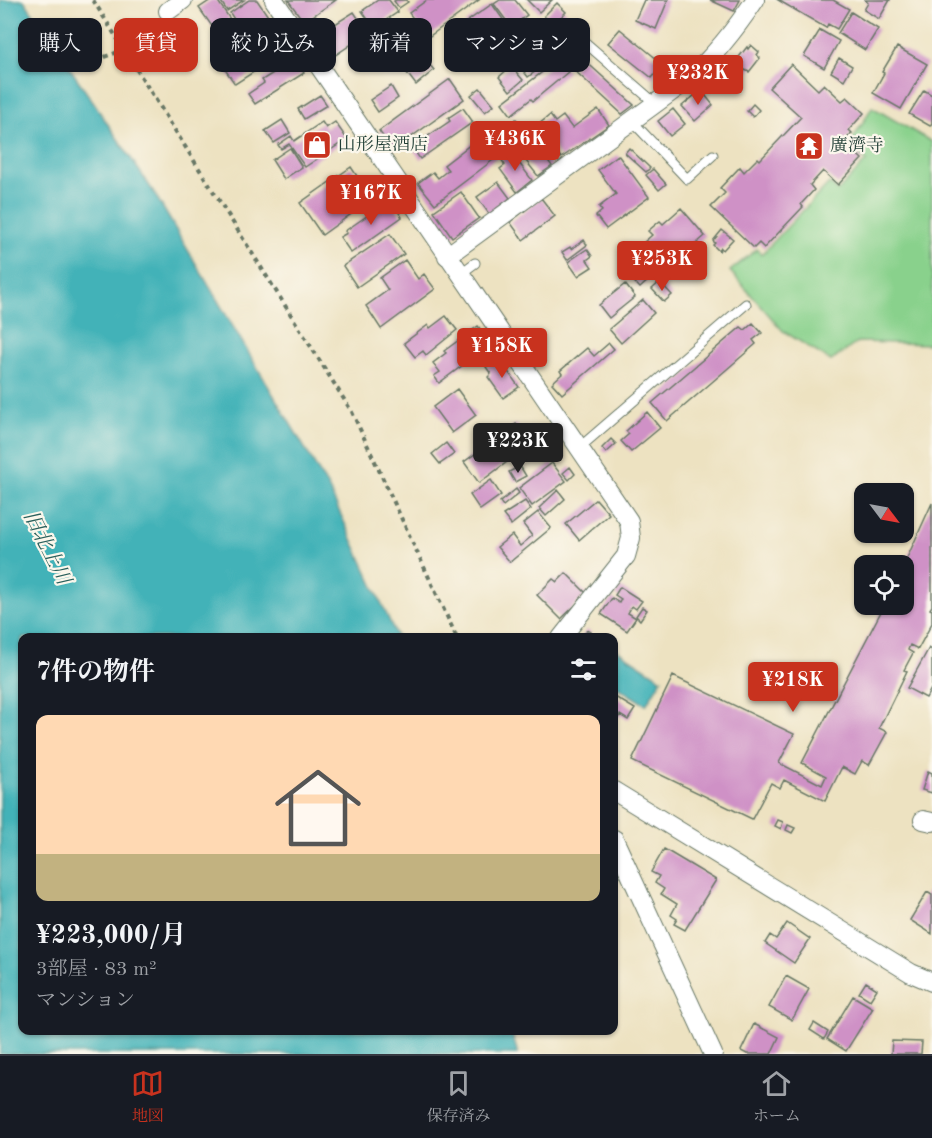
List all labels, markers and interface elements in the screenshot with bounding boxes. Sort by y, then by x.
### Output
chip: 購入 [18,18,102,72]
chip: 賃貸 [114,18,198,72]
chip: 絞り込み [210,18,336,72]
chip: 新着 [348,18,432,72]
chip: マンション [444,18,590,72]
pin: ¥232K [656,55,740,106]
text: ¥232K [667,64,729,84]
pin: ¥436K [473,121,557,172]
shop icon: 山形屋酒店 [301,129,333,161]
text: ¥436K [484,130,546,150]
temple icon: 廣濟寺 [793,130,825,162]
place label: 山形屋酒店 [338,134,428,154]
place label: 廣濟寺 [830,135,884,155]
pin: ¥167K [329,175,413,226]
text: ¥167K [340,184,402,204]
pin: ¥253K [620,241,704,292]
text: ¥253K [631,250,693,270]
pin: ¥158K [460,328,544,379]
text: ¥158K [471,337,533,357]
pin: ¥223K [476,423,560,474]
text: ¥223K [487,432,549,452]
north arrow [854,483,914,543]
map controls [854,483,914,615]
water label: 旧北上川 [19,507,76,590]
button: locate [854,555,914,615]
icon: filters [567,653,600,686]
text: 7件の物件 [36,660,155,686]
pin: ¥218K [751,662,835,713]
text: ¥218K [762,671,824,691]
icon: home [264,754,372,862]
text: ¥223,000/月 [36,923,187,949]
text: 3部屋 · 83 m² [36,960,157,980]
text: マンション [36,991,135,1011]
tab: 地図 [131,1067,164,1127]
tab: 保存済み [426,1067,490,1127]
tab: ホーム [753,1067,801,1127]

